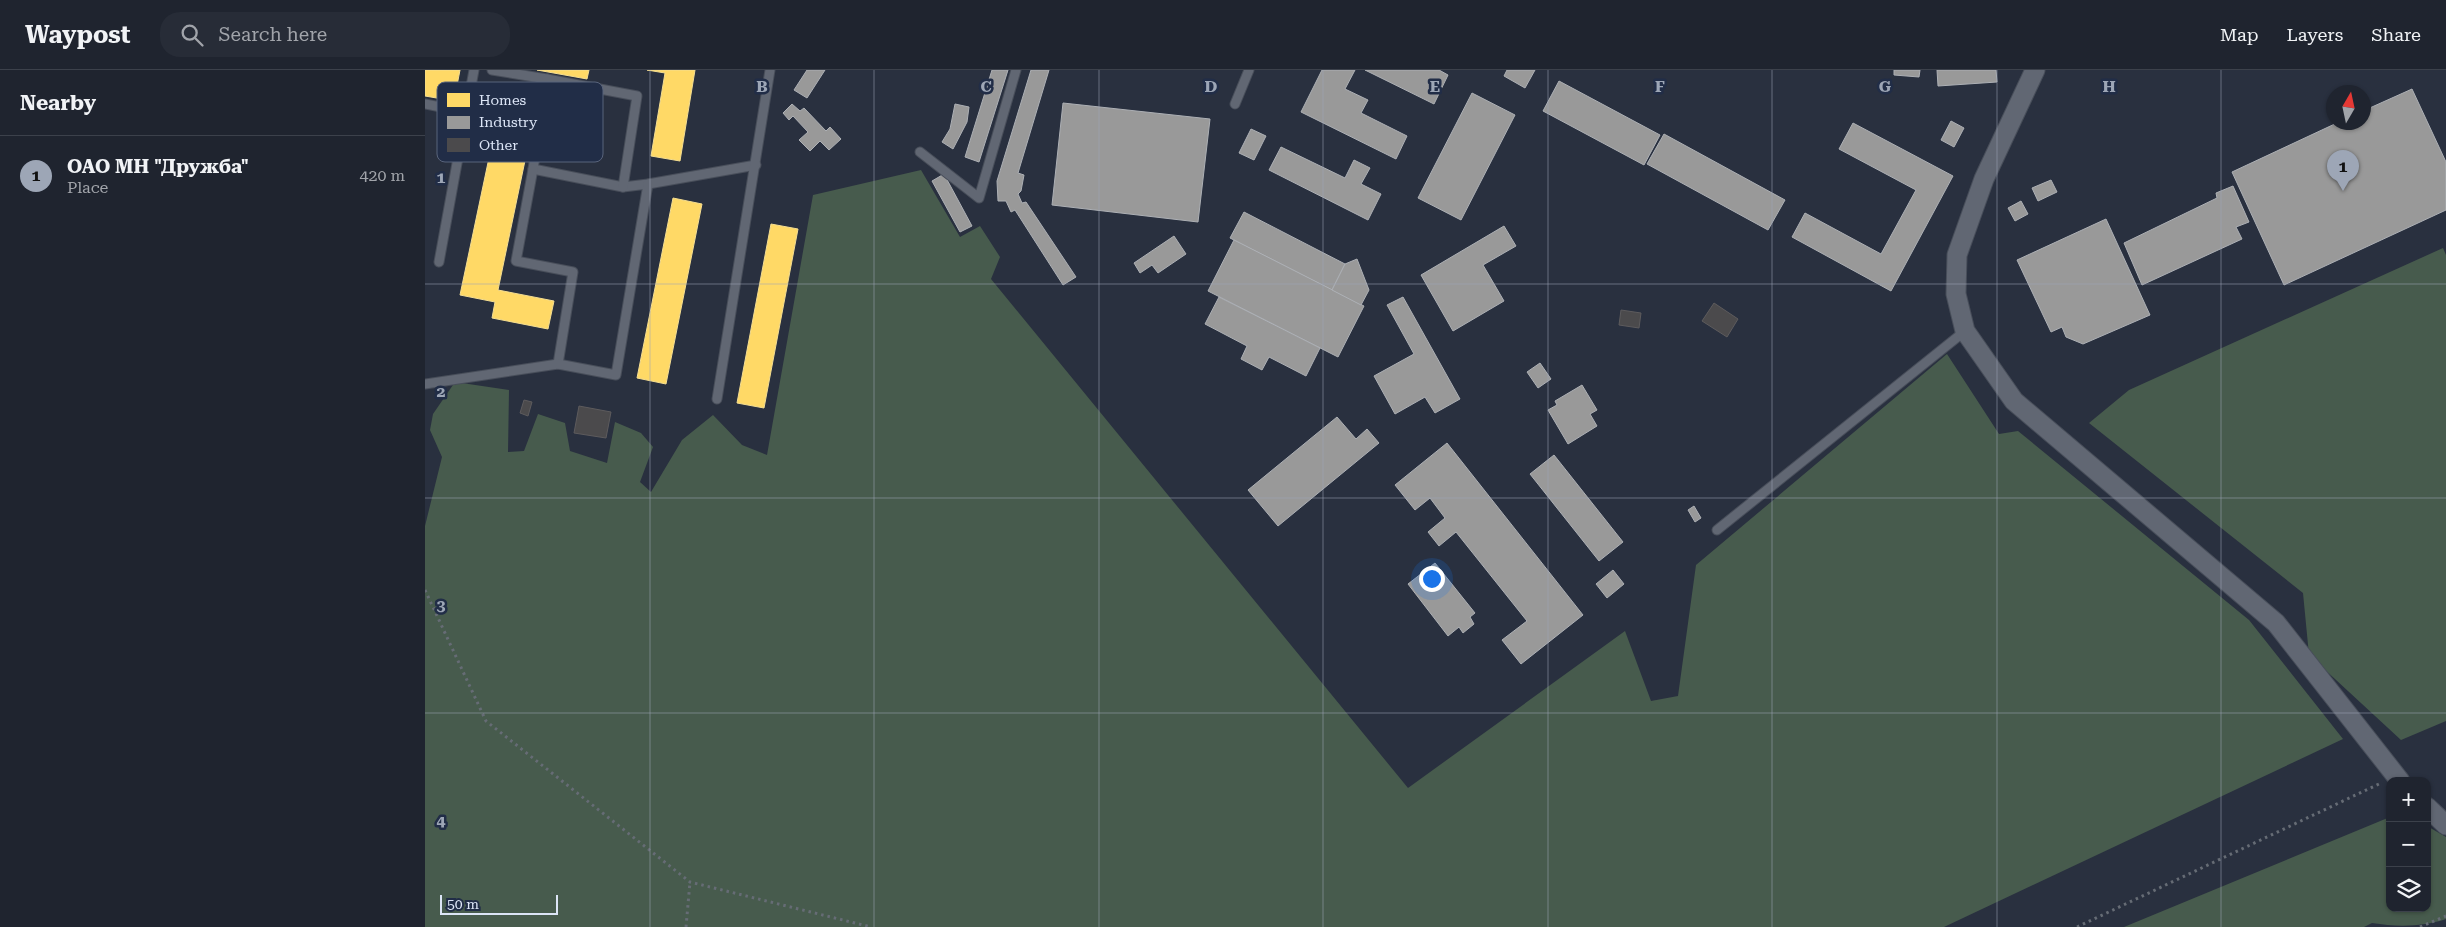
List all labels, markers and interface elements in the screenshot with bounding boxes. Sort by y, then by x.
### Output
search box [160,12,510,57]
text: Waypost [25,21,130,49]
icon: search [178,21,206,49]
text: Search here [218,23,327,46]
text: Map [2220,24,2259,45]
text: Layers [2287,24,2343,45]
text: Share [2371,24,2421,45]
text: B [756,77,768,96]
text: C [980,77,992,96]
text: D [1205,77,1218,96]
text: E [1430,77,1440,96]
text: F [1655,77,1665,96]
text: G [1879,77,1892,96]
text: H [2102,77,2116,96]
legend [437,82,603,162]
north arrow [2326,85,2371,130]
text: Nearby [20,91,96,115]
text: Homes [479,92,527,108]
text: Industry [479,114,538,130]
text: Other [479,137,518,153]
pin: 1 [2327,150,2359,191]
text: ОАО МН "Дружба" [67,155,249,178]
text: 1 [32,166,40,185]
text: 420 m [359,166,405,185]
text: 1 [437,168,446,187]
text: Place [67,178,108,197]
text: 2 [437,382,446,401]
your location [1419,566,1445,592]
text: 3 [437,596,446,615]
map controls [2386,777,2431,912]
button: + [2386,777,2431,822]
text: 4 [437,811,446,830]
button: − [2386,822,2431,867]
button: layers [2386,867,2431,912]
scale bar [440,892,557,915]
text: 50 m [447,896,479,912]

